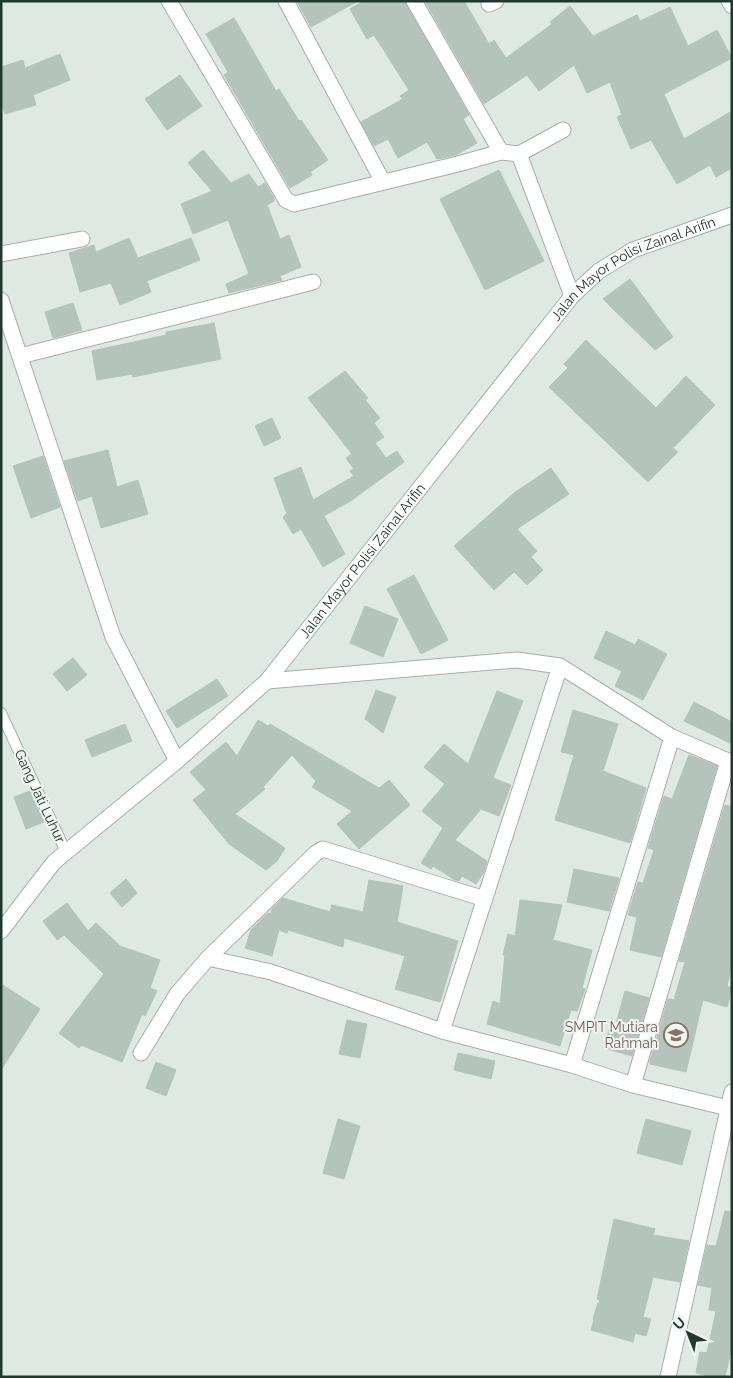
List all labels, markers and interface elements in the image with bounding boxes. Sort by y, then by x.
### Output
street label: Jalan Mayor Polisi Zainal Arifin [548,214,718,324]
street label: Jalan Mayor Polisi Zainal Arifin [296,480,428,641]
street label: Gang Jati Luhur [11,747,69,845]
place label: SMPIT Mutiara Rahmah [565,1019,658,1051]
school or university icon: SMPIT Mutiara Rahmah [663,1022,689,1048]
north arrow [663,1308,713,1358]
text: U [670,1314,688,1333]

